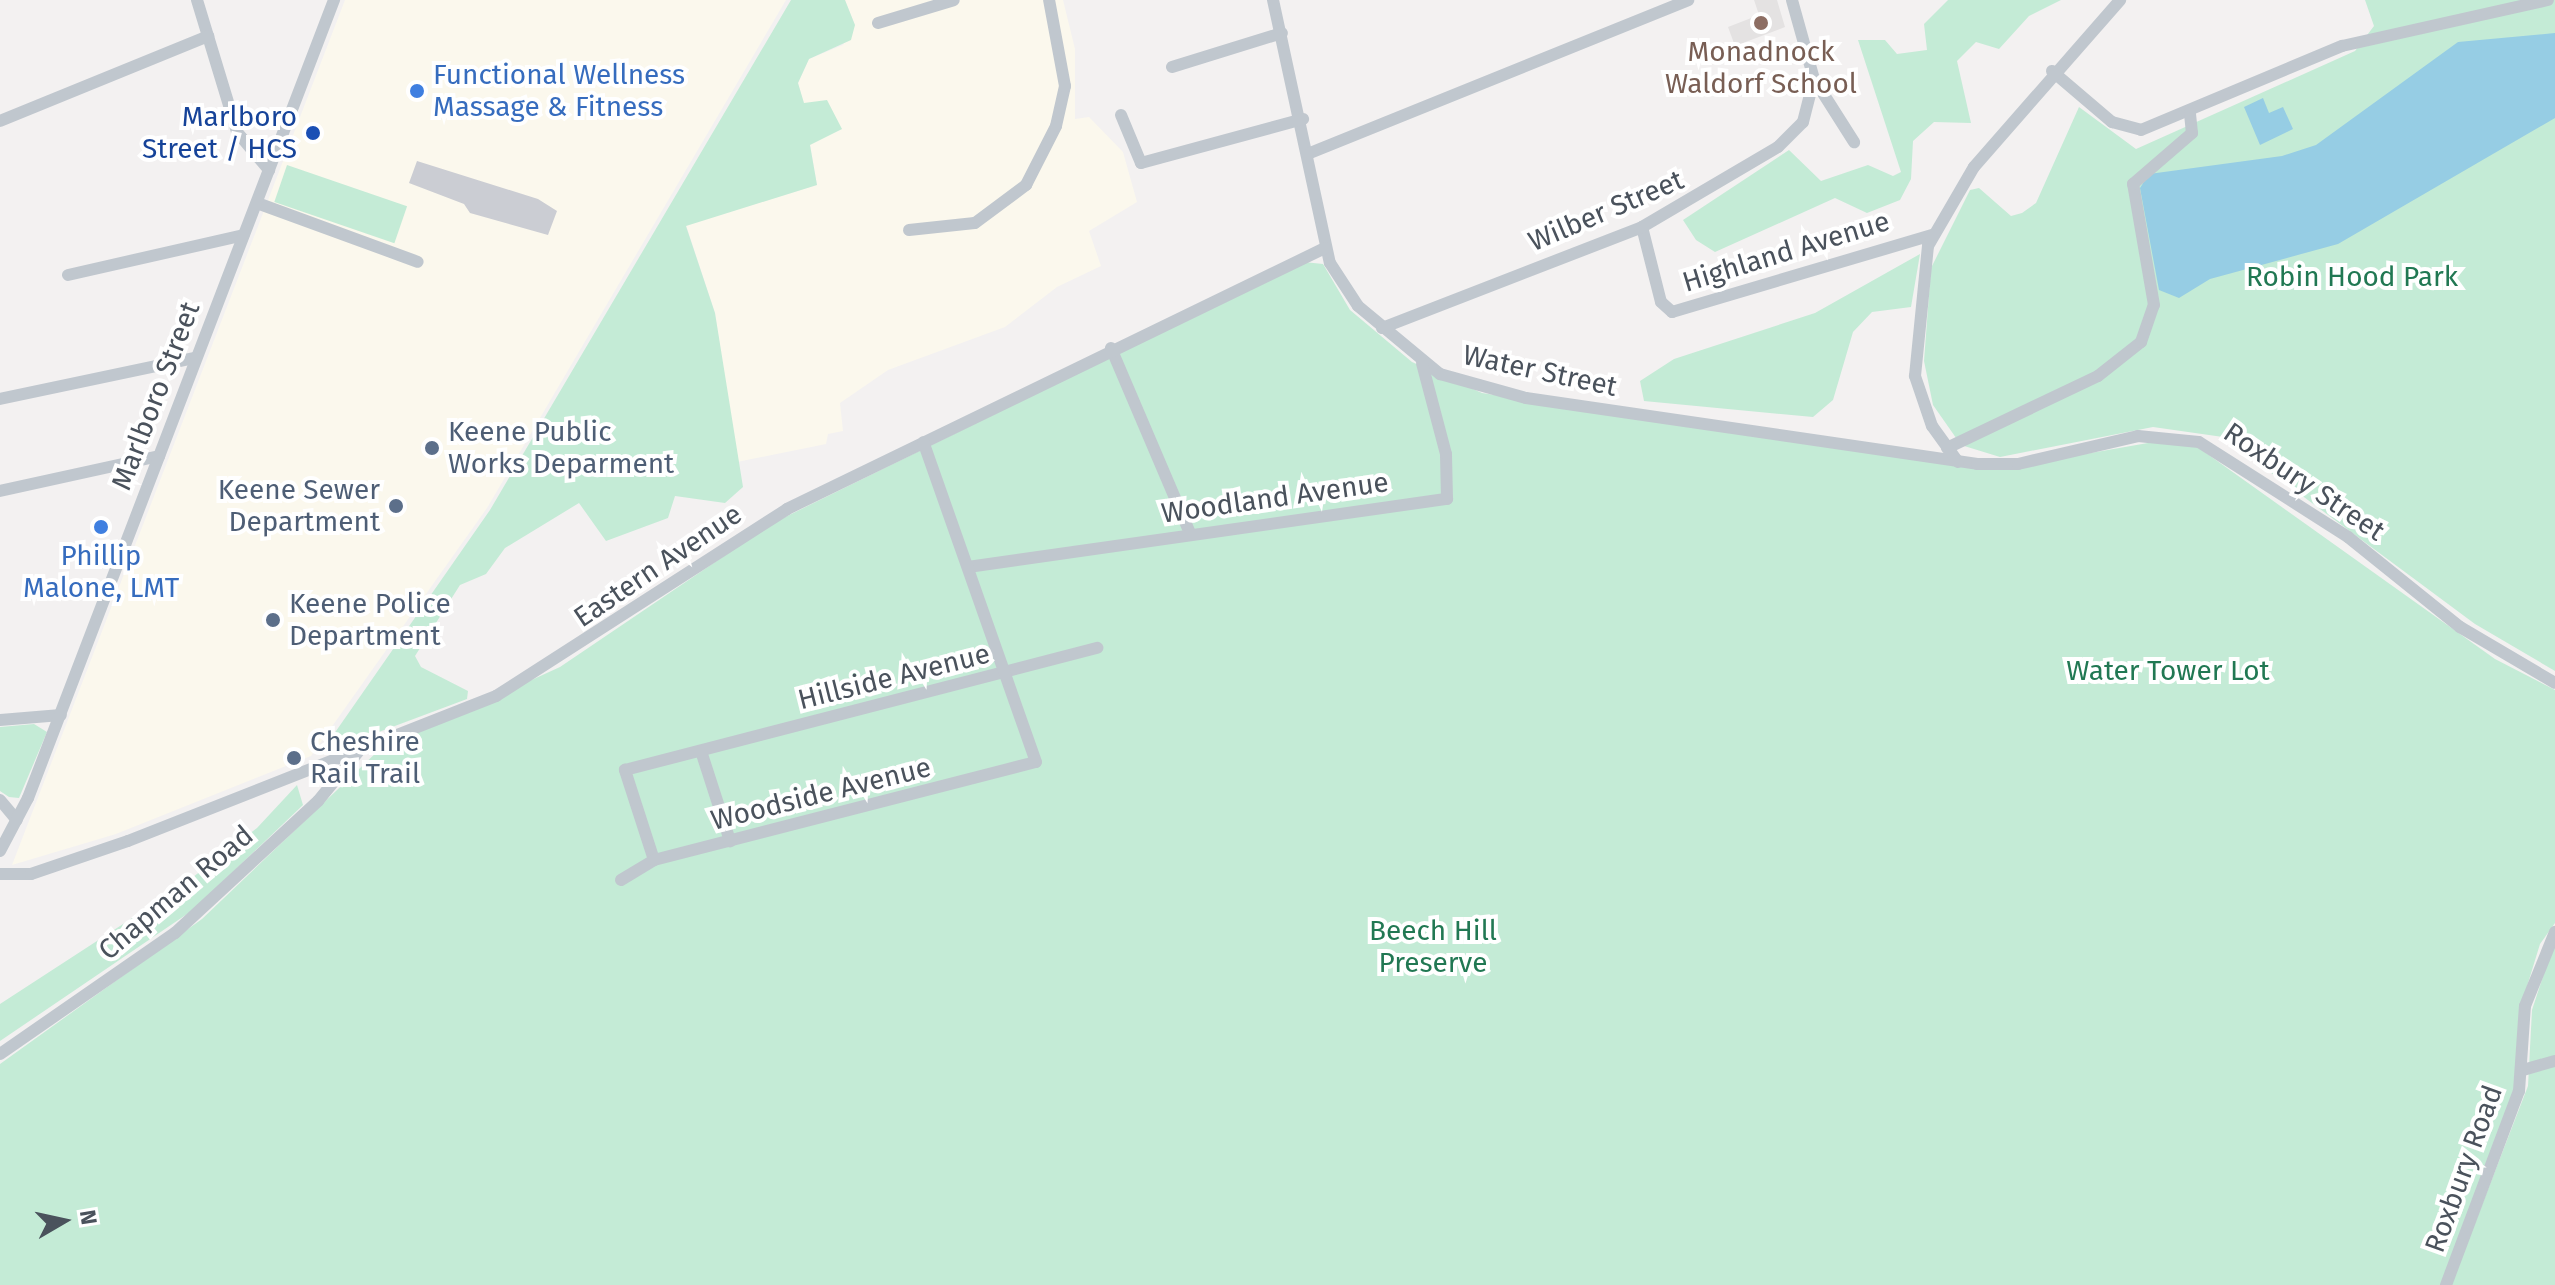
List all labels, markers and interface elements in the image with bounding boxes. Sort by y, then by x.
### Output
marker: Monadnock Waldorf School [1752,14,1770,32]
place label: Monadnock Waldorf School [1665,35,1857,101]
place label: Functional Wellness Massage & Fitness [433,58,685,124]
marker: Functional Wellness Massage & Fitness [408,82,426,100]
place label: Marlboro Street / HCS [142,100,297,166]
marker: Marlboro Street / HCS [304,124,322,142]
street label: Wilber Street [1523,163,1689,259]
street label: Highland Avenue [1678,205,1894,299]
park label: Robin Hood Park [2246,260,2458,294]
street label: Marlboro Street [105,297,207,495]
street label: Water Street [1460,338,1620,404]
place label: Keene Public Works Deparment [448,415,674,481]
street label: Roxbury Street [2217,416,2391,548]
marker: Keene Public Works Deparment [423,439,441,457]
street label: Woodland Avenue [1159,465,1391,531]
place label: Keene Sewer Department [218,473,380,539]
marker: Keene Sewer Department [387,497,405,515]
street label: Eastern Avenue [568,497,748,635]
marker: Phillip Malone, LMT [92,518,110,536]
place label: Phillip Malone, LMT [23,539,179,605]
place label: Keene Police Department [289,587,451,653]
marker: Keene Police Department [264,611,282,629]
street label: Hillside Avenue [795,637,993,717]
park label: Water Tower Lot [2066,654,2270,688]
place label: Cheshire Rail Trail [310,725,420,791]
marker: Cheshire Rail Trail [285,749,303,767]
street label: Woodside Avenue [707,750,935,838]
street label: Chapman Road [92,819,260,967]
park label: Beech Hill Preserve [1369,914,1497,980]
street label: Roxbury Road [2418,1081,2510,1257]
north arrow [24,1181,104,1261]
text: N [74,1208,103,1226]

